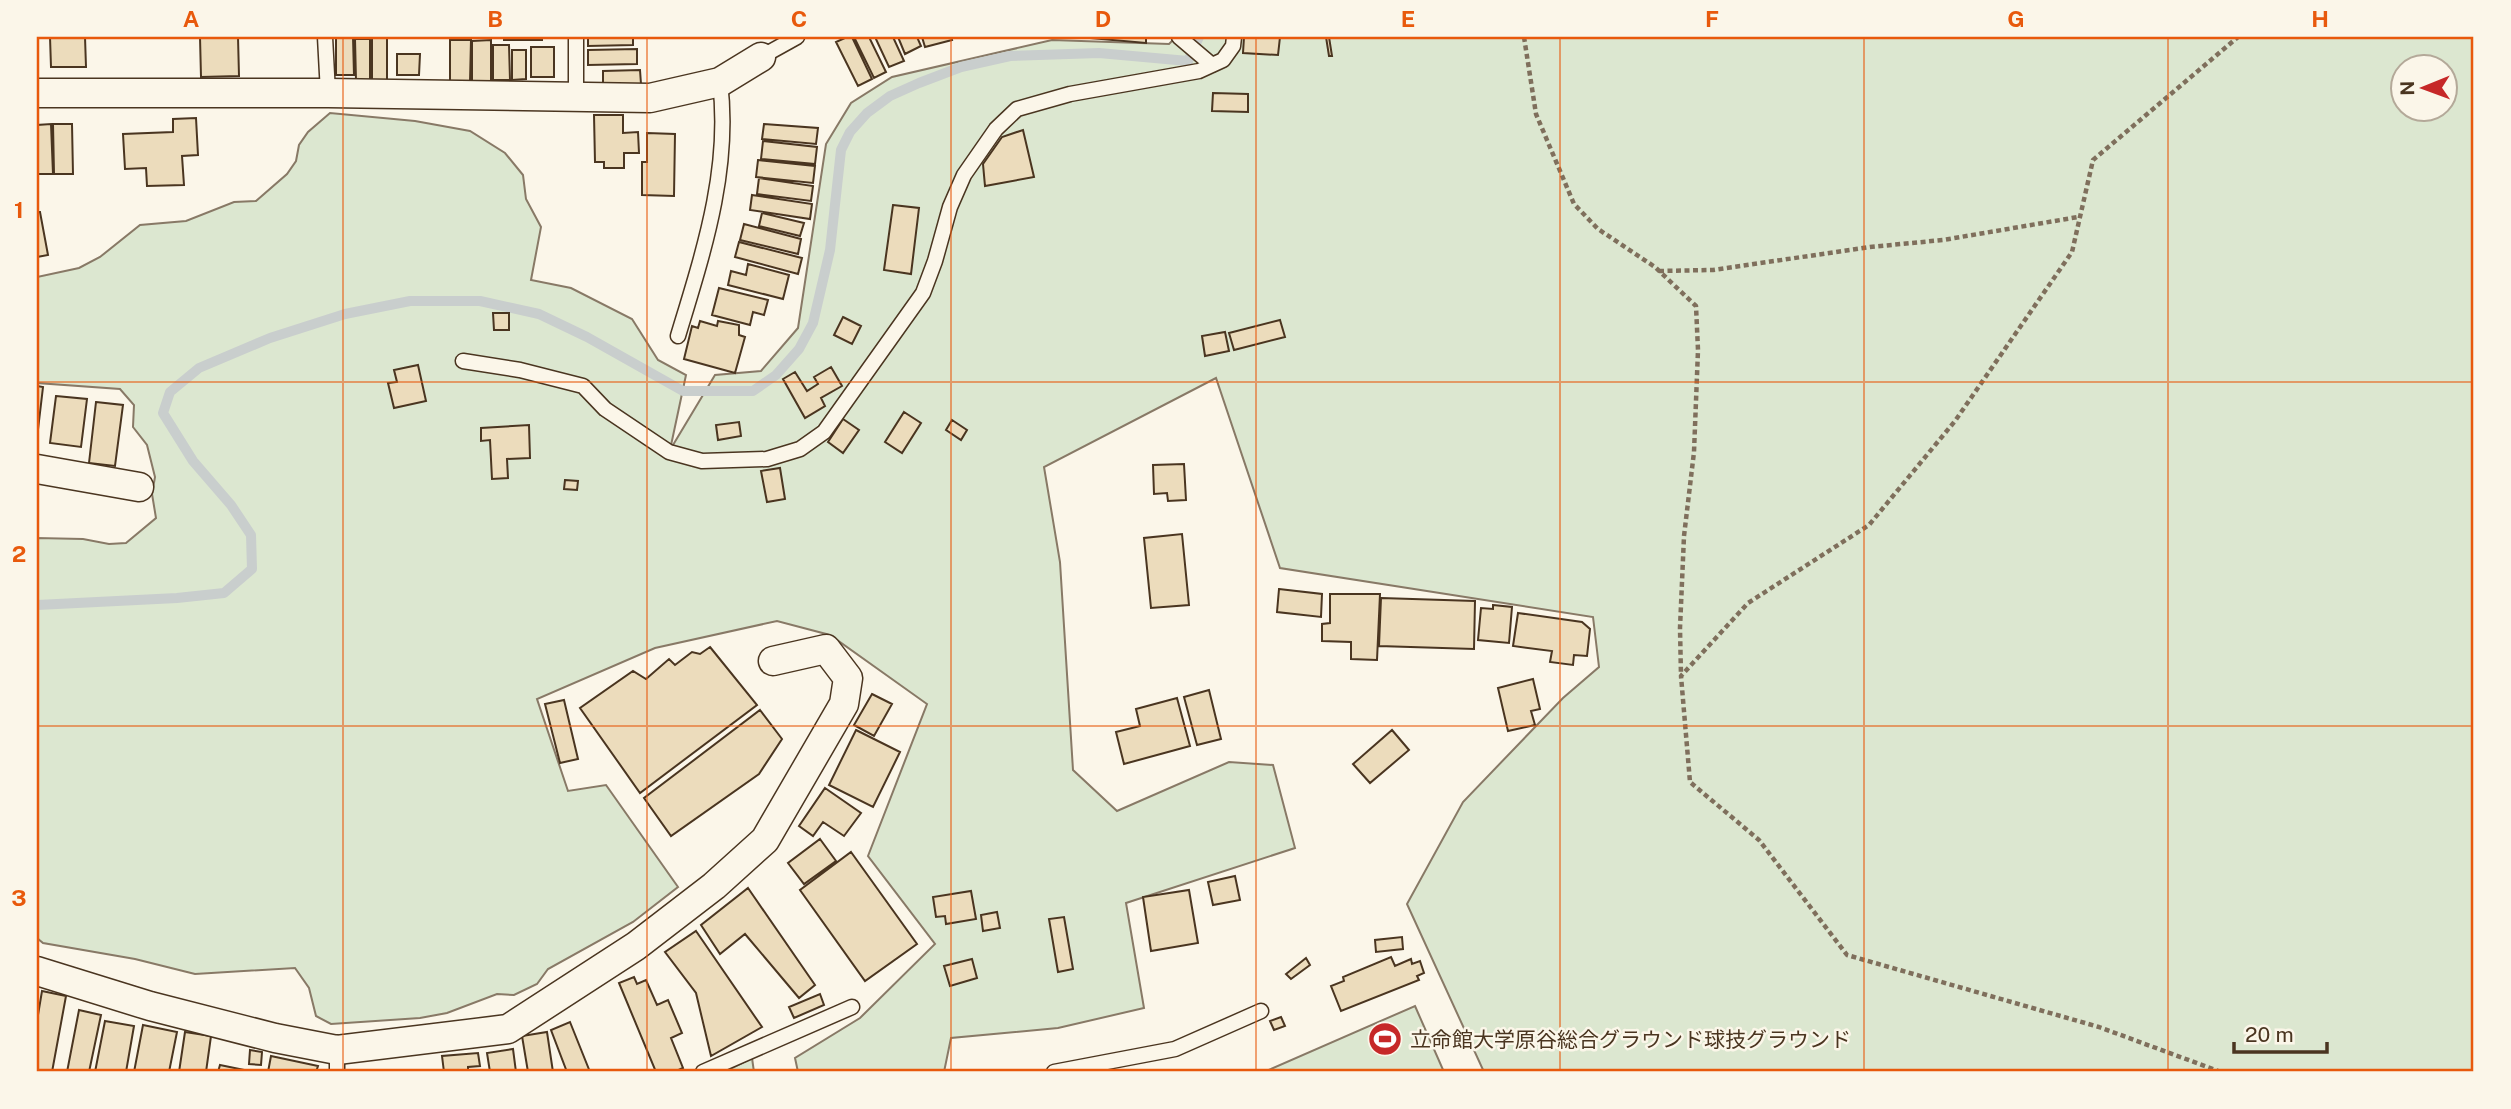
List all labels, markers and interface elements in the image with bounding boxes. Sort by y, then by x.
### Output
text: A [183,5,200,32]
text: B [487,5,503,32]
text: C [791,5,807,32]
text: D [1095,5,1111,32]
text: E [1401,5,1415,32]
text: F [1705,5,1719,32]
text: G [2007,5,2025,32]
text: H [2311,5,2329,32]
north arrow [2388,52,2458,122]
text: N [2396,81,2418,96]
text: 1 [14,196,24,223]
text: 2 [12,540,26,567]
text: 3 [11,884,27,911]
scale bar [2234,1011,2327,1055]
sports icon: 立命館大学原谷総合グラウンド球技グラウンド [1366,1020,1404,1058]
text: 20 m [2245,1022,2294,1047]
place label: 立命館大学原谷総合グラウンド球技グラウンド [1410,1027,1851,1052]

